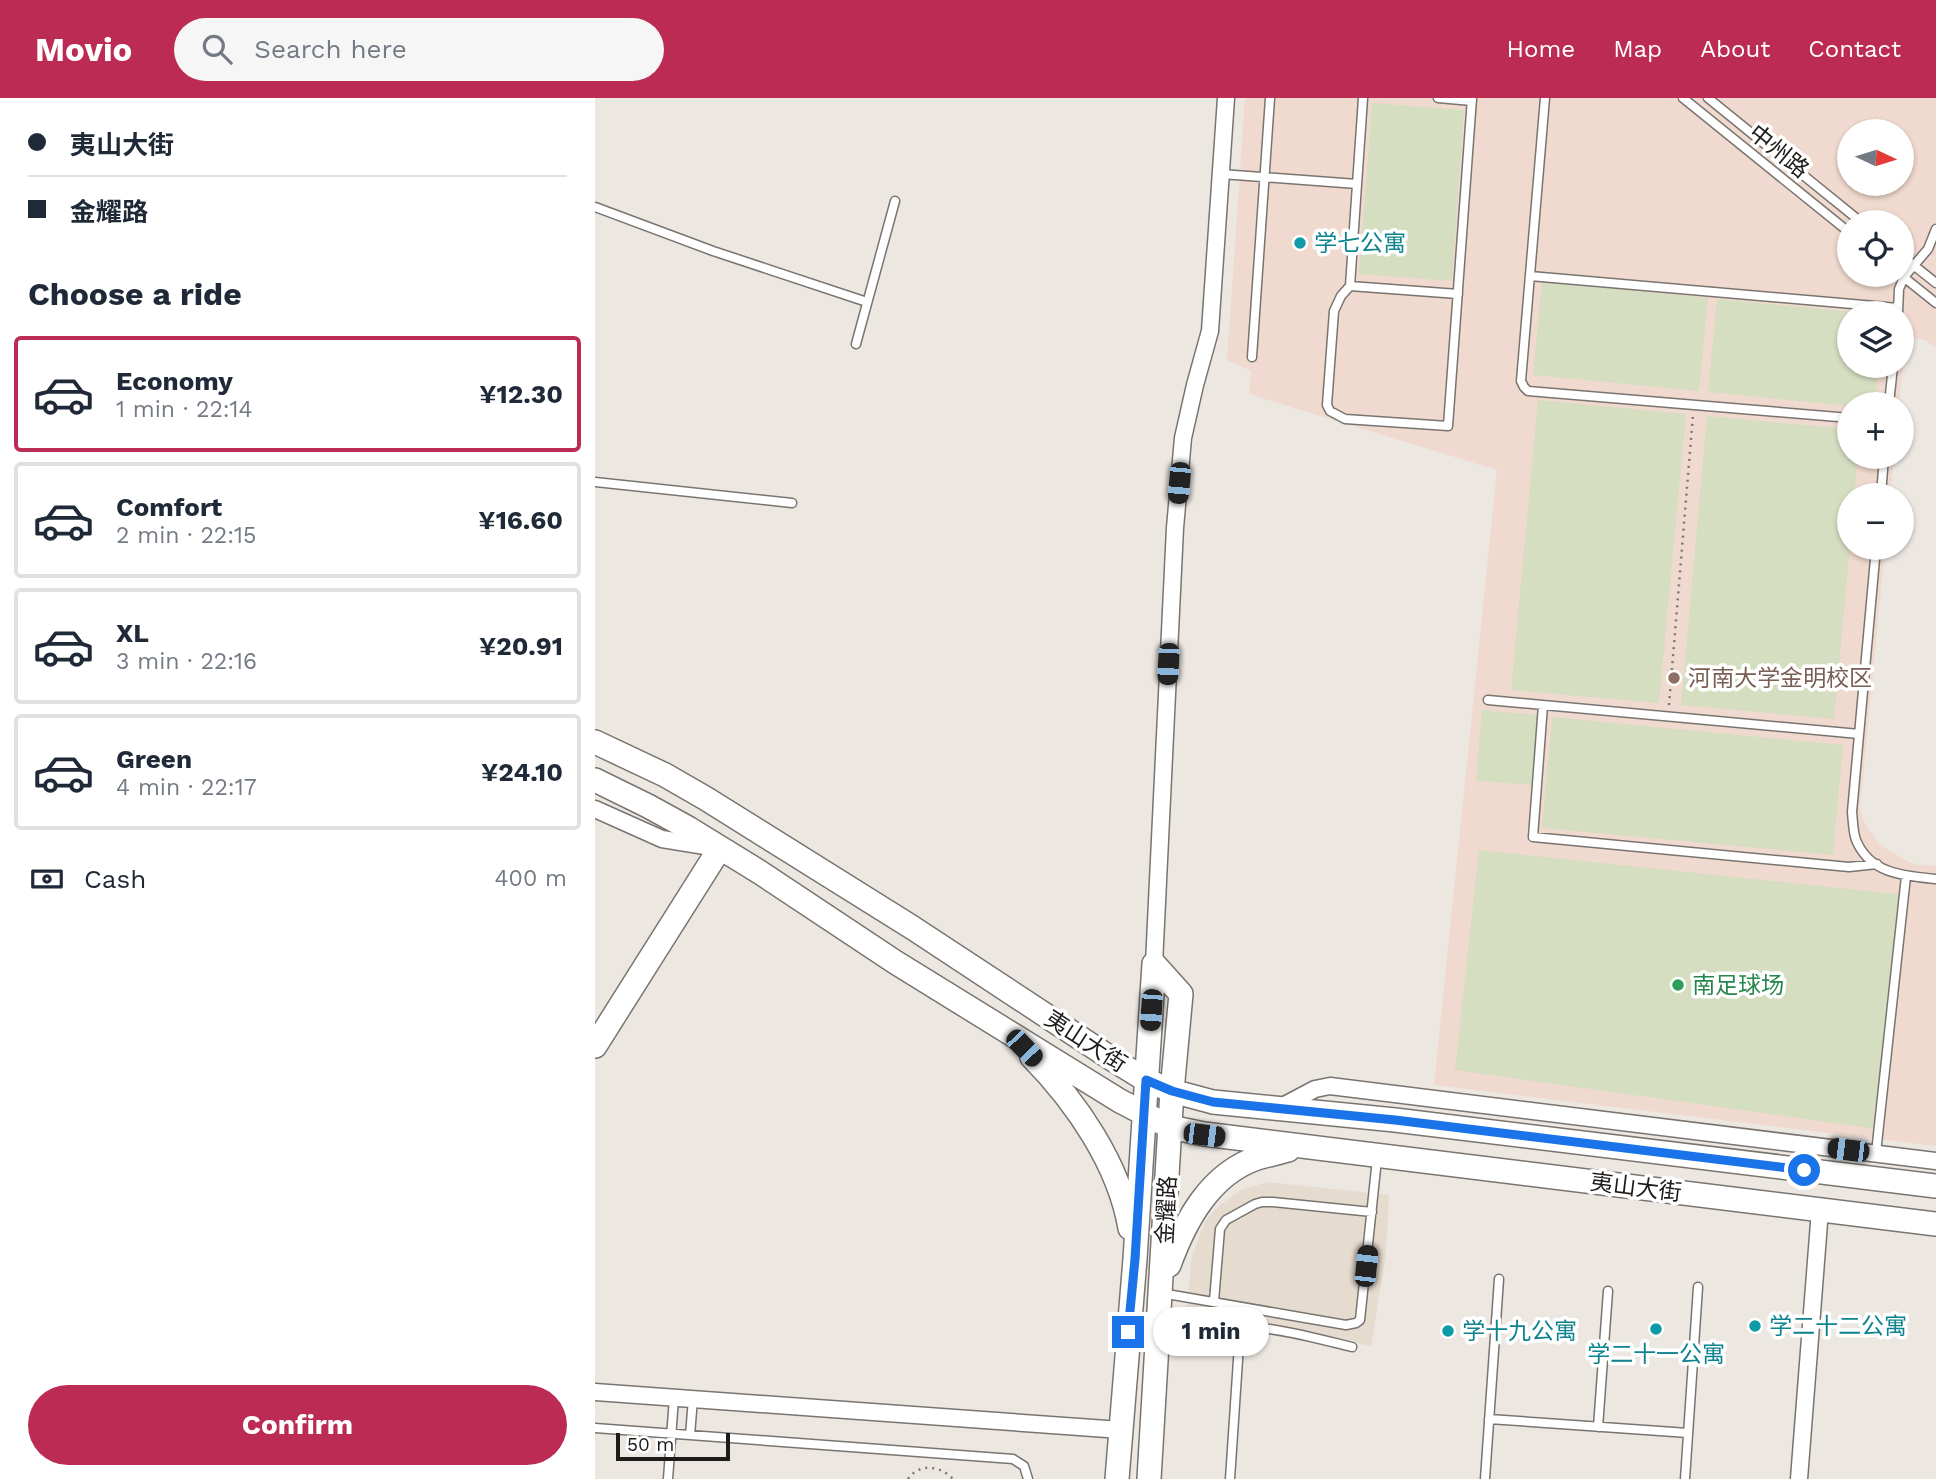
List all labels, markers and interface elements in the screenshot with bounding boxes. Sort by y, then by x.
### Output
search box [174,18,664,81]
text: Movio [35,30,132,69]
icon: search [198,30,236,68]
text: Search here [254,34,407,64]
text: Home [1507,35,1575,63]
text: Map [1613,35,1662,63]
text: About [1700,35,1770,63]
text: Contact [1808,35,1901,63]
street label: 中州路 [1743,119,1814,184]
north arrow [1837,119,1915,196]
map controls [1837,119,1914,560]
text: 夷山大街 [70,130,174,160]
text: 金耀路 [70,197,148,227]
button: locate [1837,210,1914,287]
place label: 学七公寓 [1314,230,1406,257]
marker: 学七公寓 [1292,235,1308,251]
text: Choose a ride [28,275,242,313]
button: layers [1837,301,1914,378]
icon: car [32,363,95,426]
text: Economy [116,366,233,396]
text: ¥12.30 [479,379,563,409]
button: + [1837,392,1914,469]
text: 1 min · 22:14 [116,396,253,423]
car [1167,461,1192,505]
button: − [1837,483,1914,560]
icon: car [32,489,95,552]
text: Comfort [116,492,222,522]
text: ¥16.60 [478,505,563,535]
text: 2 min · 22:15 [116,522,256,549]
icon: car [32,615,95,678]
text: XL [116,618,149,648]
text: ¥20.91 [479,631,563,661]
car [1157,642,1180,686]
text: 3 min · 22:16 [116,648,257,675]
place label: 河南大学金明校区 [1688,665,1872,692]
marker: 河南大学金明校区 [1666,670,1682,686]
icon: car [32,741,95,804]
text: Green [116,744,192,774]
text: ¥24.10 [481,757,563,787]
text: 4 min · 22:17 [116,774,257,801]
icon: cash [28,860,66,898]
text: Cash [84,864,146,894]
text: 400 m [495,865,567,892]
place label: 南足球场 [1692,972,1784,999]
marker: 南足球场 [1670,977,1686,993]
car [1140,988,1163,1032]
street label: 夷山大街 [1040,1005,1132,1078]
car [1002,1026,1047,1070]
car [1182,1122,1227,1148]
car [1826,1137,1871,1163]
route start [1788,1154,1820,1186]
street label: 夷山大街 [1589,1168,1683,1207]
street label: 金耀路 [1151,1175,1182,1245]
car [1354,1244,1379,1288]
callout: 1 min [1153,1308,1268,1356]
place label: 学二十二公寓 [1769,1313,1907,1340]
route end [1112,1316,1144,1348]
text: 1 min [1181,1318,1241,1345]
place label: 学十九公寓 [1462,1318,1577,1345]
marker: 学二十二公寓 [1747,1318,1763,1334]
marker: 学二十一公寓 [1648,1321,1664,1337]
marker: 学十九公寓 [1440,1323,1456,1339]
place label: 学二十一公寓 [1587,1341,1725,1368]
button: Confirm [28,1385,567,1465]
scale bar [616,1430,730,1462]
text: 50 m [627,1433,674,1456]

